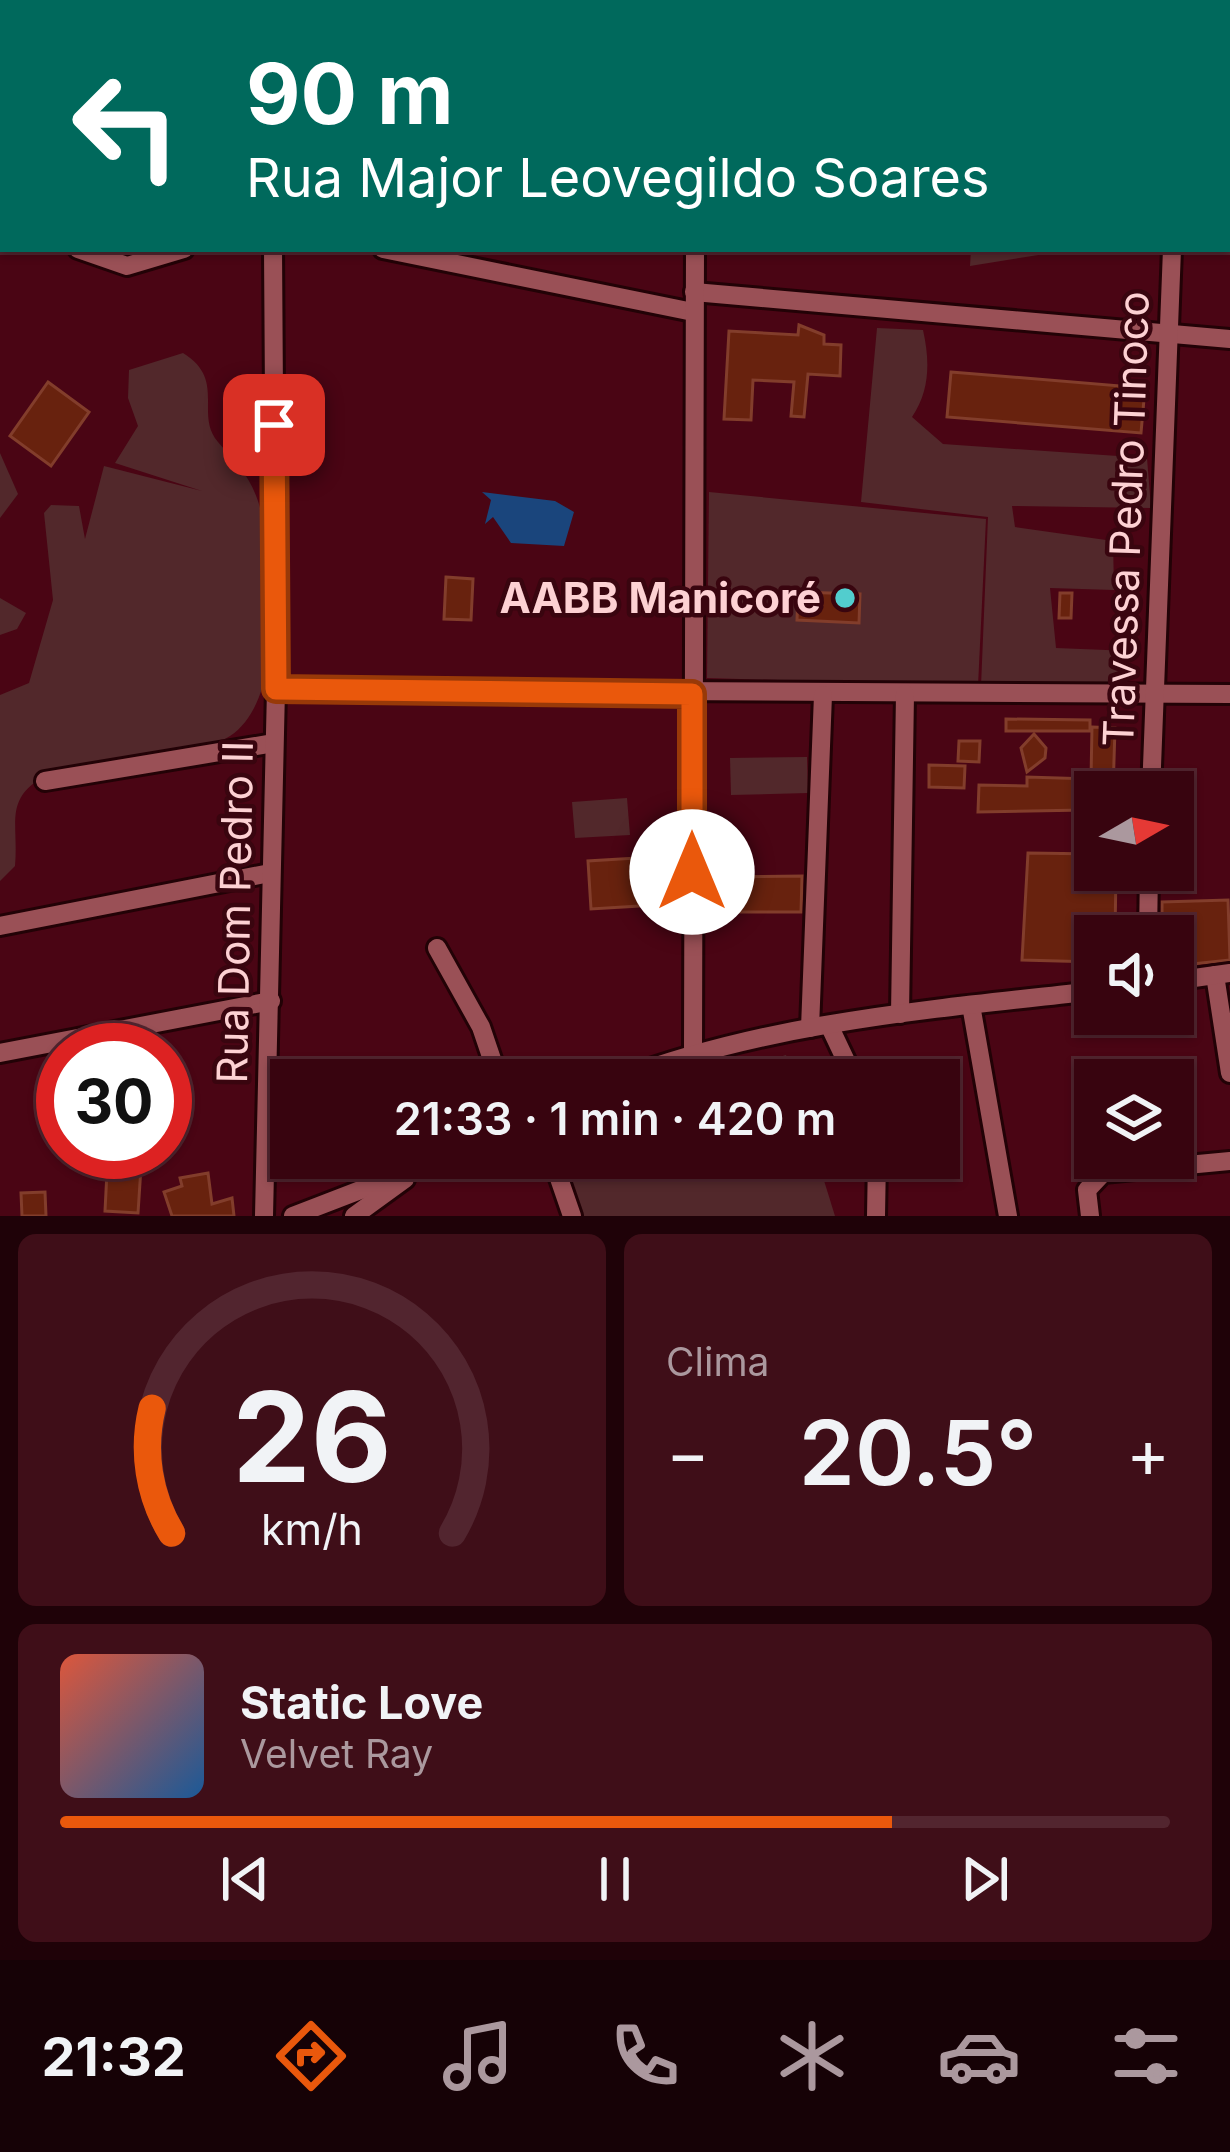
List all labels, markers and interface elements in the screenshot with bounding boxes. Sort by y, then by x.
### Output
text: 90 m [246,43,454,144]
icon: left [48,48,204,204]
text: Rua Major Leovegildo Soares [246,145,990,210]
street label: Travessa Pedro Tinoco [1092,290,1159,748]
pin [223,374,325,476]
icon: arrive [241,392,307,458]
place label: AABB Manicoré [500,572,821,623]
marker: AABB Manicoré [832,585,858,611]
street label: Rua Dom Pedro II [206,740,263,1084]
north arrow [1074,771,1194,891]
map controls [1074,771,1194,1179]
position arrow [629,809,755,935]
button: sound [1074,915,1194,1035]
speed limit sign: 30 [36,1023,192,1179]
button: layers [1074,1059,1194,1179]
text: 21:33 · 1 min · 420 m [394,1091,836,1146]
text: Clima [666,1338,769,1385]
text: 26 [232,1361,392,1512]
text: 20.5° [799,1398,1037,1507]
text: − [666,1413,710,1493]
text: + [1126,1413,1170,1493]
text: km/h [261,1503,363,1555]
text: Static Love [240,1675,483,1730]
text: Velvet Ray [240,1730,433,1777]
icon: previous [212,1846,278,1912]
icon: pause [582,1846,648,1912]
icon: next [952,1846,1018,1912]
icon: directions [269,2014,353,2098]
icon: music [436,2014,520,2098]
icon: phone [603,2014,687,2098]
icon: climate [770,2014,854,2098]
icon: car [937,2014,1021,2098]
icon: filters [1104,2014,1188,2098]
text: 21:32 [42,2024,186,2089]

